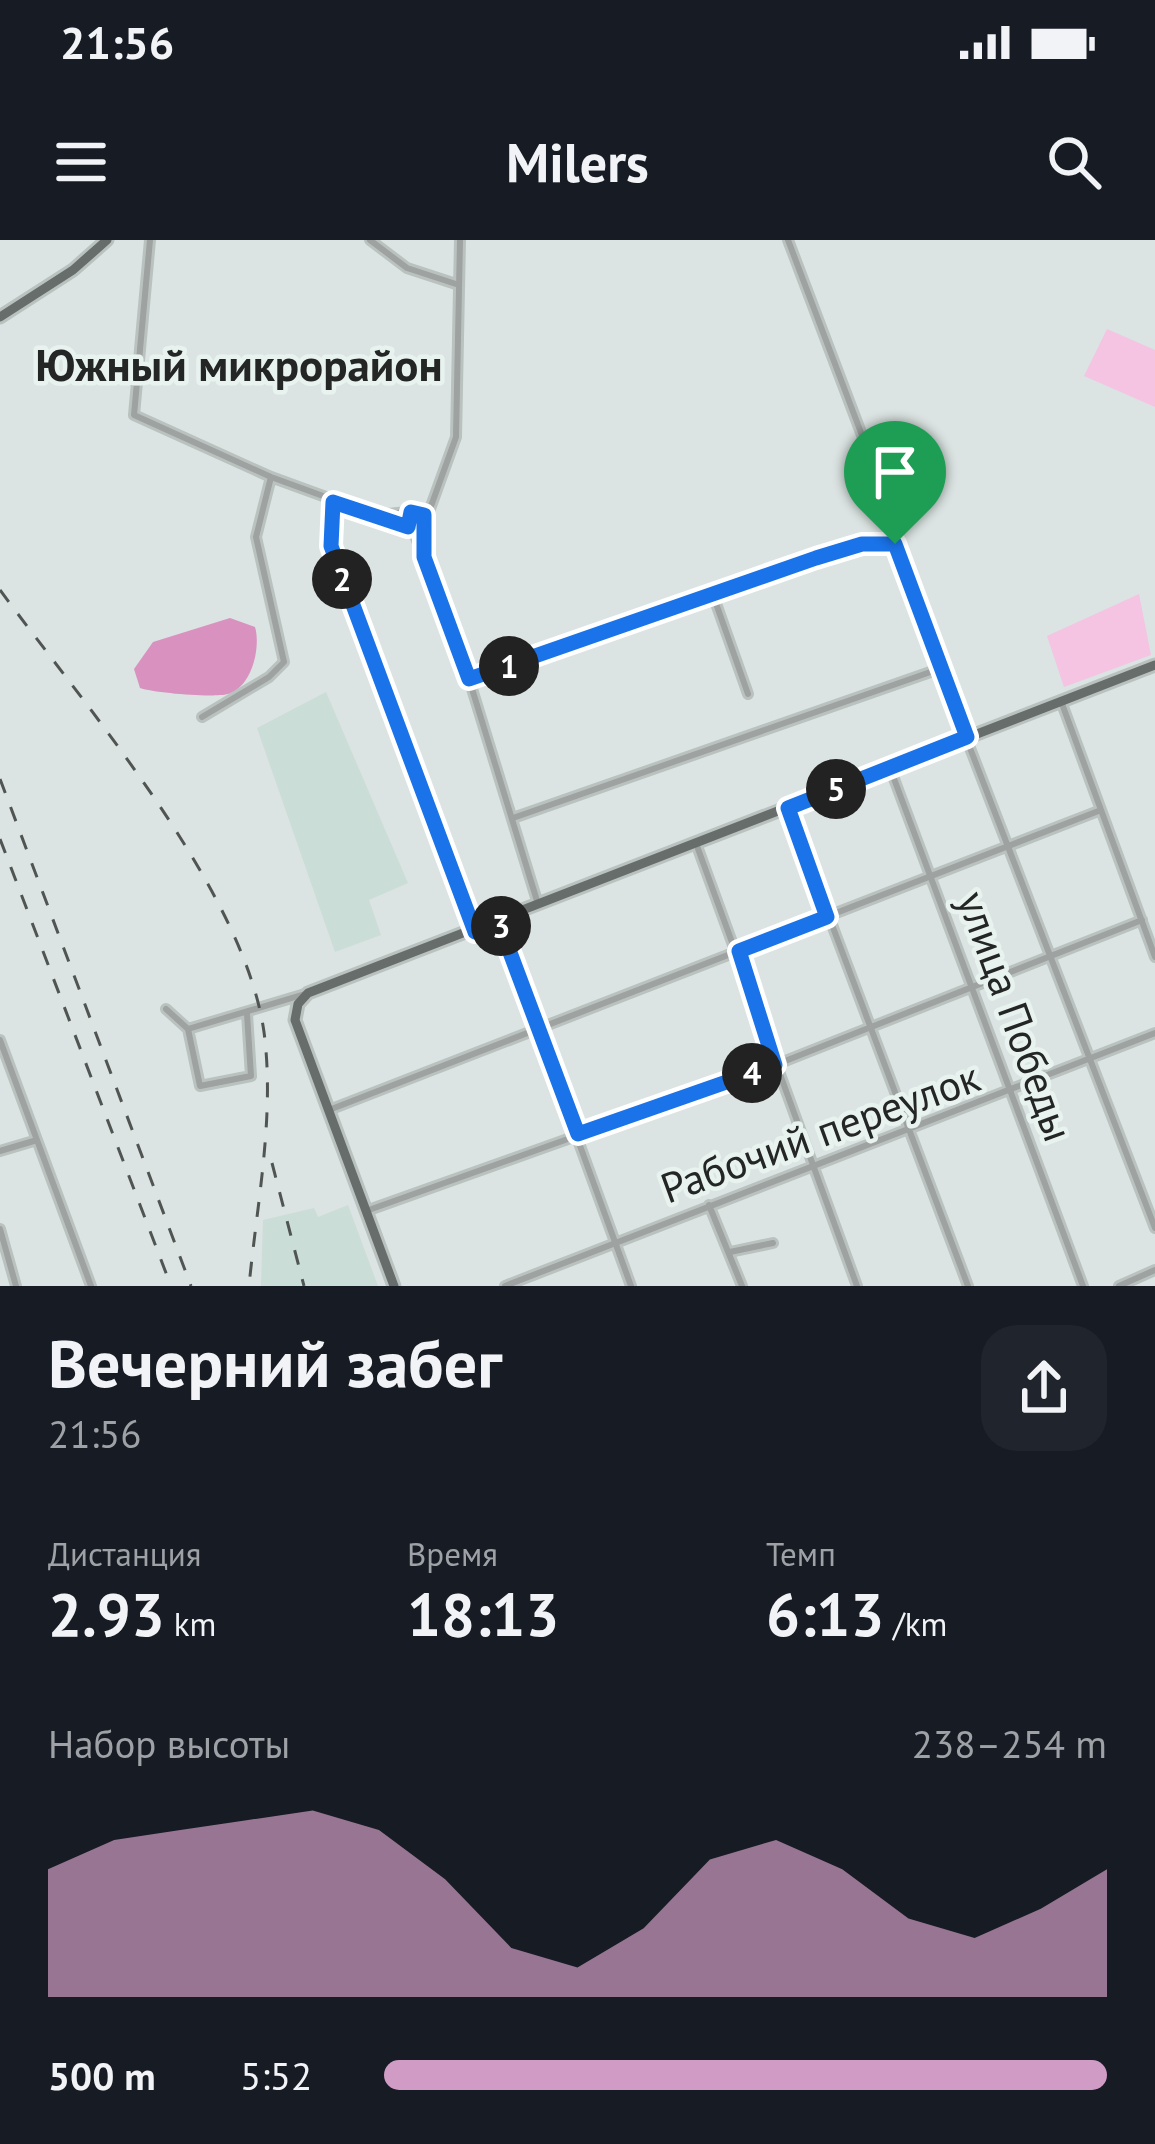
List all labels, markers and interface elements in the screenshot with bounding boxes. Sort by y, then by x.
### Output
text: 21:56 [60,13,174,71]
text: Milers [506,127,649,197]
icon: menu [48,129,114,195]
icon: search [1041,129,1107,195]
district label: Южный микрорайон [35,335,443,393]
pin [844,421,946,544]
icon: arrive [862,439,928,505]
pin: 2 [312,549,372,609]
text: 2 [333,557,351,600]
pin: 1 [479,636,539,696]
text: 1 [500,644,518,687]
pin: 5 [806,759,866,819]
text: 5 [827,767,845,810]
street label: улица Победы [945,884,1087,1148]
pin: 3 [471,896,531,956]
text: 3 [492,904,510,947]
pin: 4 [722,1043,782,1103]
street label: Рабочий переулок [653,1049,987,1215]
text: 4 [743,1051,761,1094]
text: Вечерний забег [48,1320,502,1405]
button: share [981,1325,1107,1451]
text: 21:56 [48,1408,142,1459]
text: Дистанция [48,1532,202,1575]
text: Время [407,1532,498,1575]
text: Темп [766,1532,836,1575]
text: 2.93 [48,1575,165,1653]
text: 18:13 [407,1575,559,1653]
text: 6:13 [766,1575,884,1653]
text: km [165,1602,216,1645]
text: /km [884,1602,947,1645]
text: Набор высоты [48,1718,290,1769]
text: 238–254 m [912,1718,1107,1769]
text: 500 m [48,2050,156,2101]
text: 5:52 [240,2050,312,2101]

